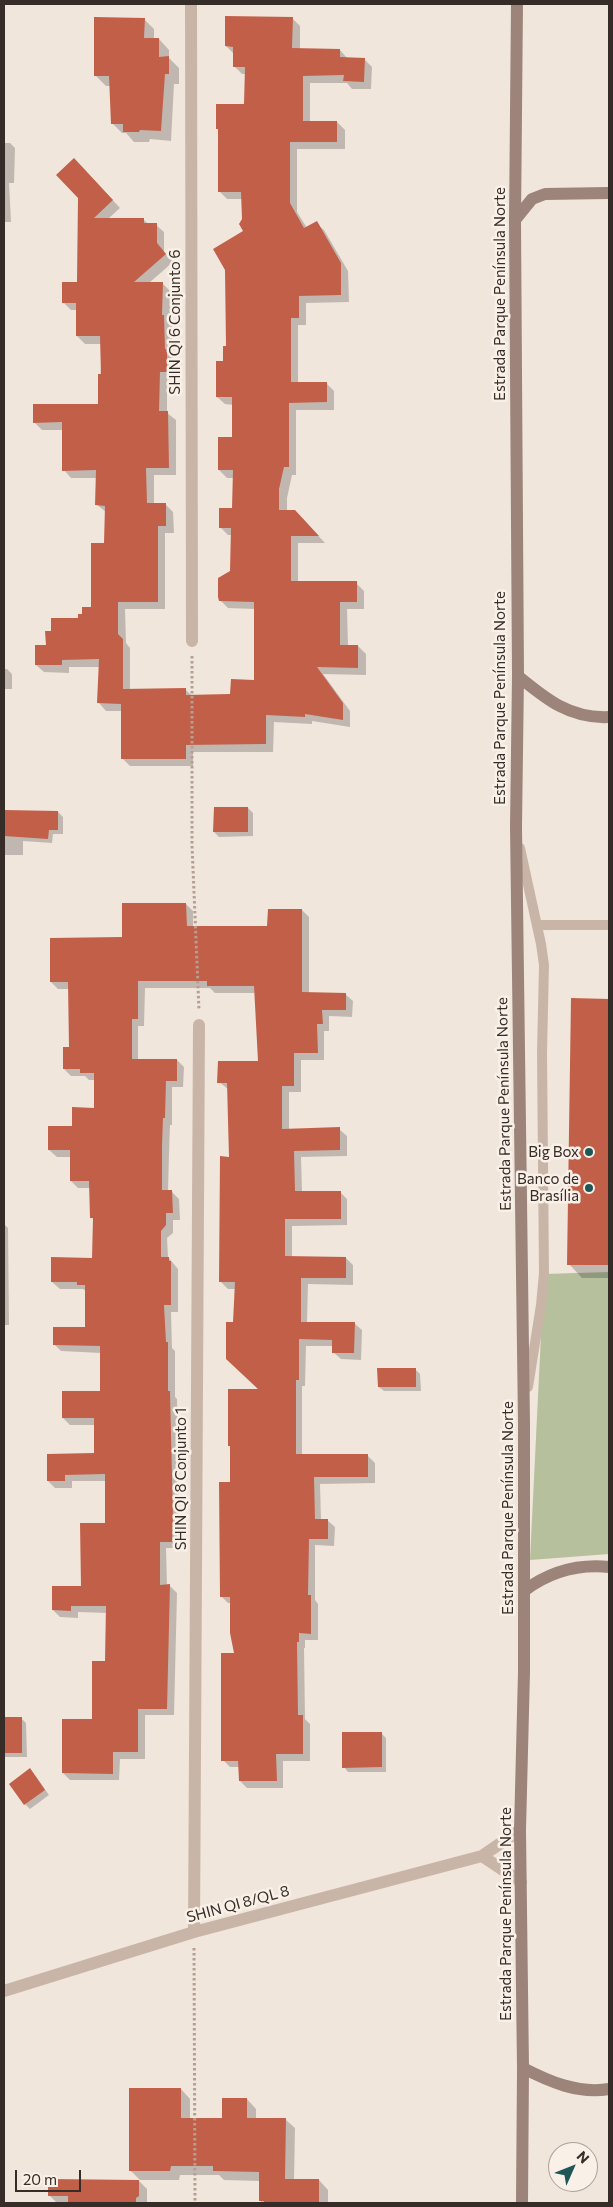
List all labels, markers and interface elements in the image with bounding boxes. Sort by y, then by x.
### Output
street label: Estrada Parque Península Norte [491,187,509,401]
street label: SHIN QI 6 Conjunto 6 [166,249,184,395]
street label: Estrada Parque Península Norte [491,591,509,805]
street label: Estrada Parque Península Norte [493,997,515,1211]
place label: Big Box [528,1143,579,1161]
marker: Big Box [583,1146,595,1158]
place label: Banco de Brasília [517,1170,579,1205]
marker: Banco de Brasília [583,1182,595,1194]
street label: Estrada Parque Península Norte [499,1401,517,1615]
street label: SHIN QI 8 Conjunto 1 [172,1408,190,1550]
street label: Estrada Parque Península Norte [497,1807,515,2021]
street label: SHIN QI 8/QL 8 [185,1882,291,1926]
north arrow [548,2142,598,2192]
text: N [574,2147,593,2167]
scale bar [18,2160,84,2192]
text: 20 m [23,2170,57,2188]

